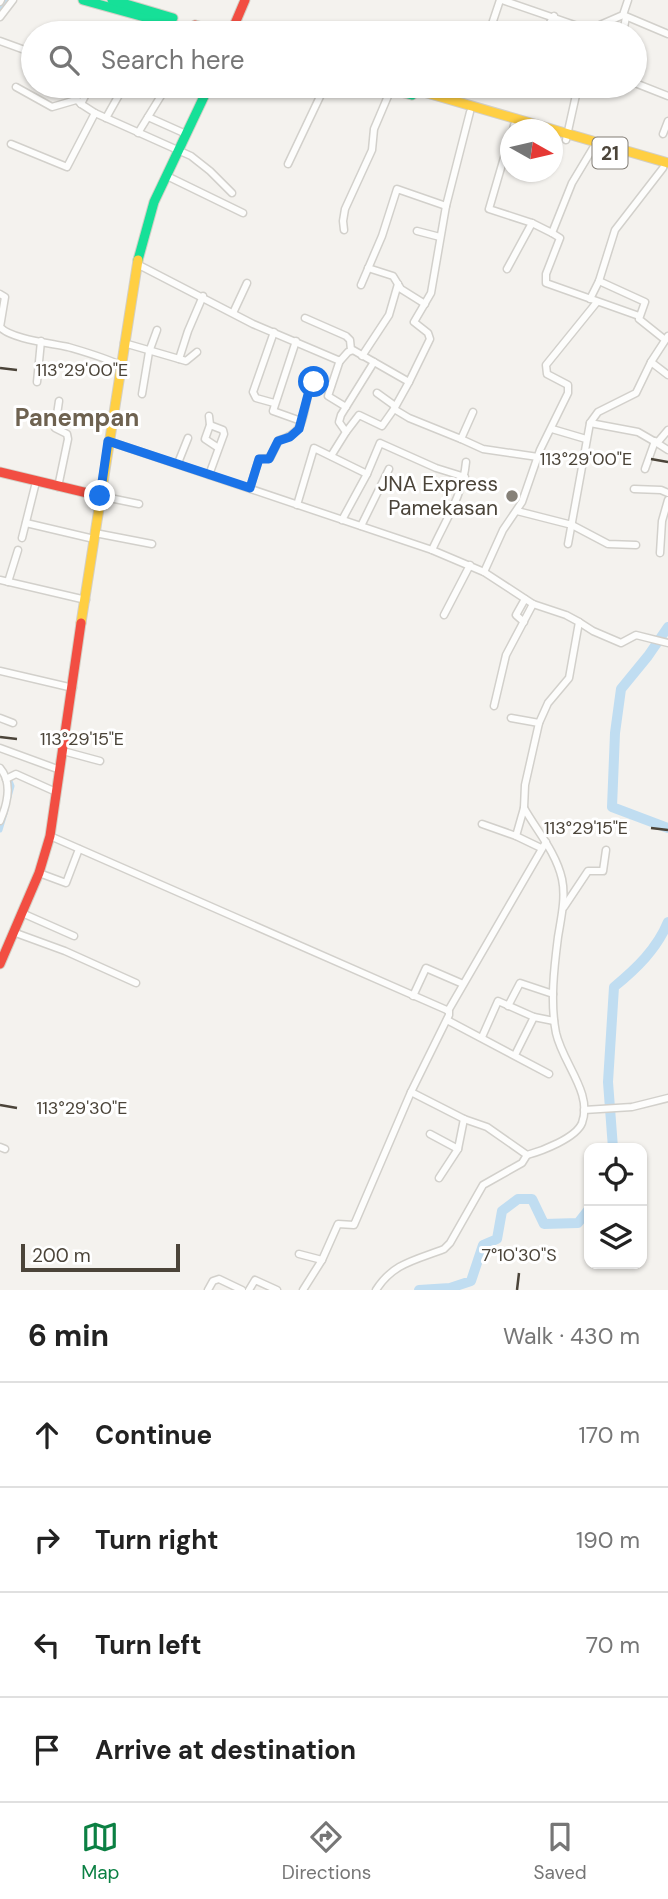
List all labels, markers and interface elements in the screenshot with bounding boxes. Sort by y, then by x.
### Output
search box [21,21,647,98]
icon: search [45,41,83,79]
text: Search here [101,43,244,77]
north arrow [500,119,563,182]
road number: 21 [592,138,628,168]
text: 113°29'00"E [36,358,128,382]
route start [298,366,329,397]
district label: Panempan [15,402,139,433]
text: 113°29'00"E [540,447,632,471]
place label: JNA Express Pamekasan [378,470,498,522]
route end [84,480,115,511]
marker: JNA Express Pamekasan [504,488,520,504]
text: 113°29'15"E [40,727,124,751]
text: 113°29'15"E [544,816,628,840]
text: 113°29'30"E [37,1096,127,1120]
map controls [584,1143,647,1269]
button: locate [584,1143,647,1206]
button: layers [584,1206,647,1269]
scale bar [21,1241,180,1273]
text: 200 m [32,1243,91,1268]
text: 7°10'30"S [481,1243,557,1267]
text: 6 min [28,1316,109,1355]
text: Walk · 430 m [503,1321,640,1351]
icon: ahead [28,1416,66,1454]
text: Continue [95,1418,212,1452]
text: 170 m [579,1420,640,1450]
icon: right [28,1521,66,1559]
text: Turn right [95,1523,219,1557]
text: 190 m [576,1525,640,1555]
icon: left [28,1626,66,1664]
text: Turn left [95,1628,202,1662]
text: 70 m [586,1630,640,1660]
icon: arrive [28,1731,66,1769]
text: Arrive at destination [95,1733,356,1767]
tab: Map [81,1818,119,1885]
tab: Directions [282,1818,371,1885]
tab: Saved [534,1818,587,1885]

